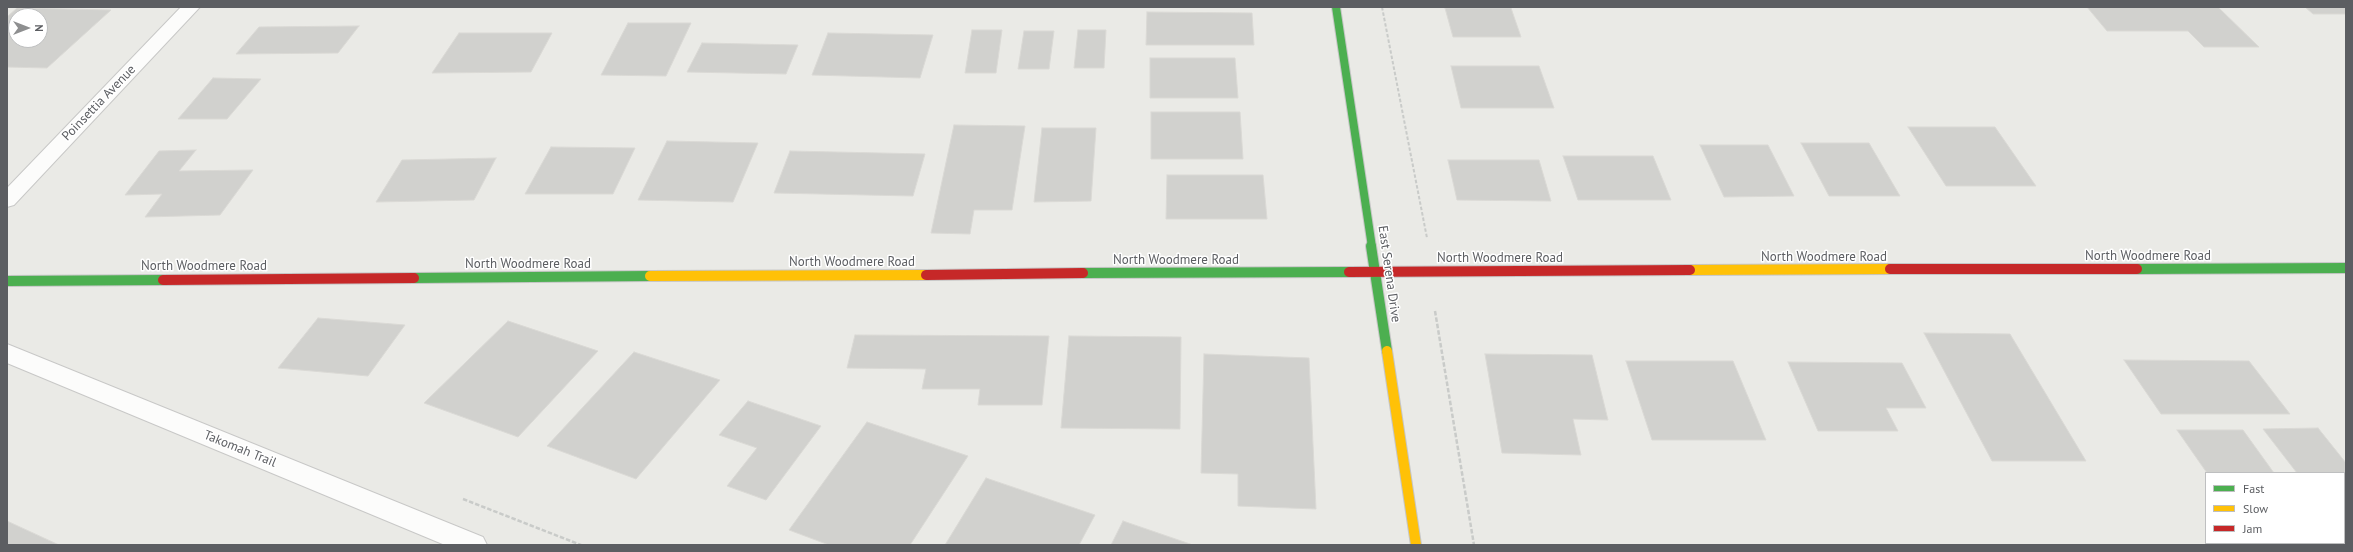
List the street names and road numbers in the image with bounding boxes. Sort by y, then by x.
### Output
street label: Poinsettia Avenue [59,62,139,144]
street label: East Serena Drive [1374,225,1404,323]
street label: North Woodmere Road [2085,248,2211,264]
street label: North Woodmere Road [1761,249,1887,265]
street label: North Woodmere Road [1437,250,1563,266]
street label: North Woodmere Road [1113,252,1239,268]
street label: North Woodmere Road [789,254,915,270]
street label: North Woodmere Road [465,256,591,272]
street label: North Woodmere Road [141,258,267,274]
street label: Takomah Trail [201,427,279,471]

